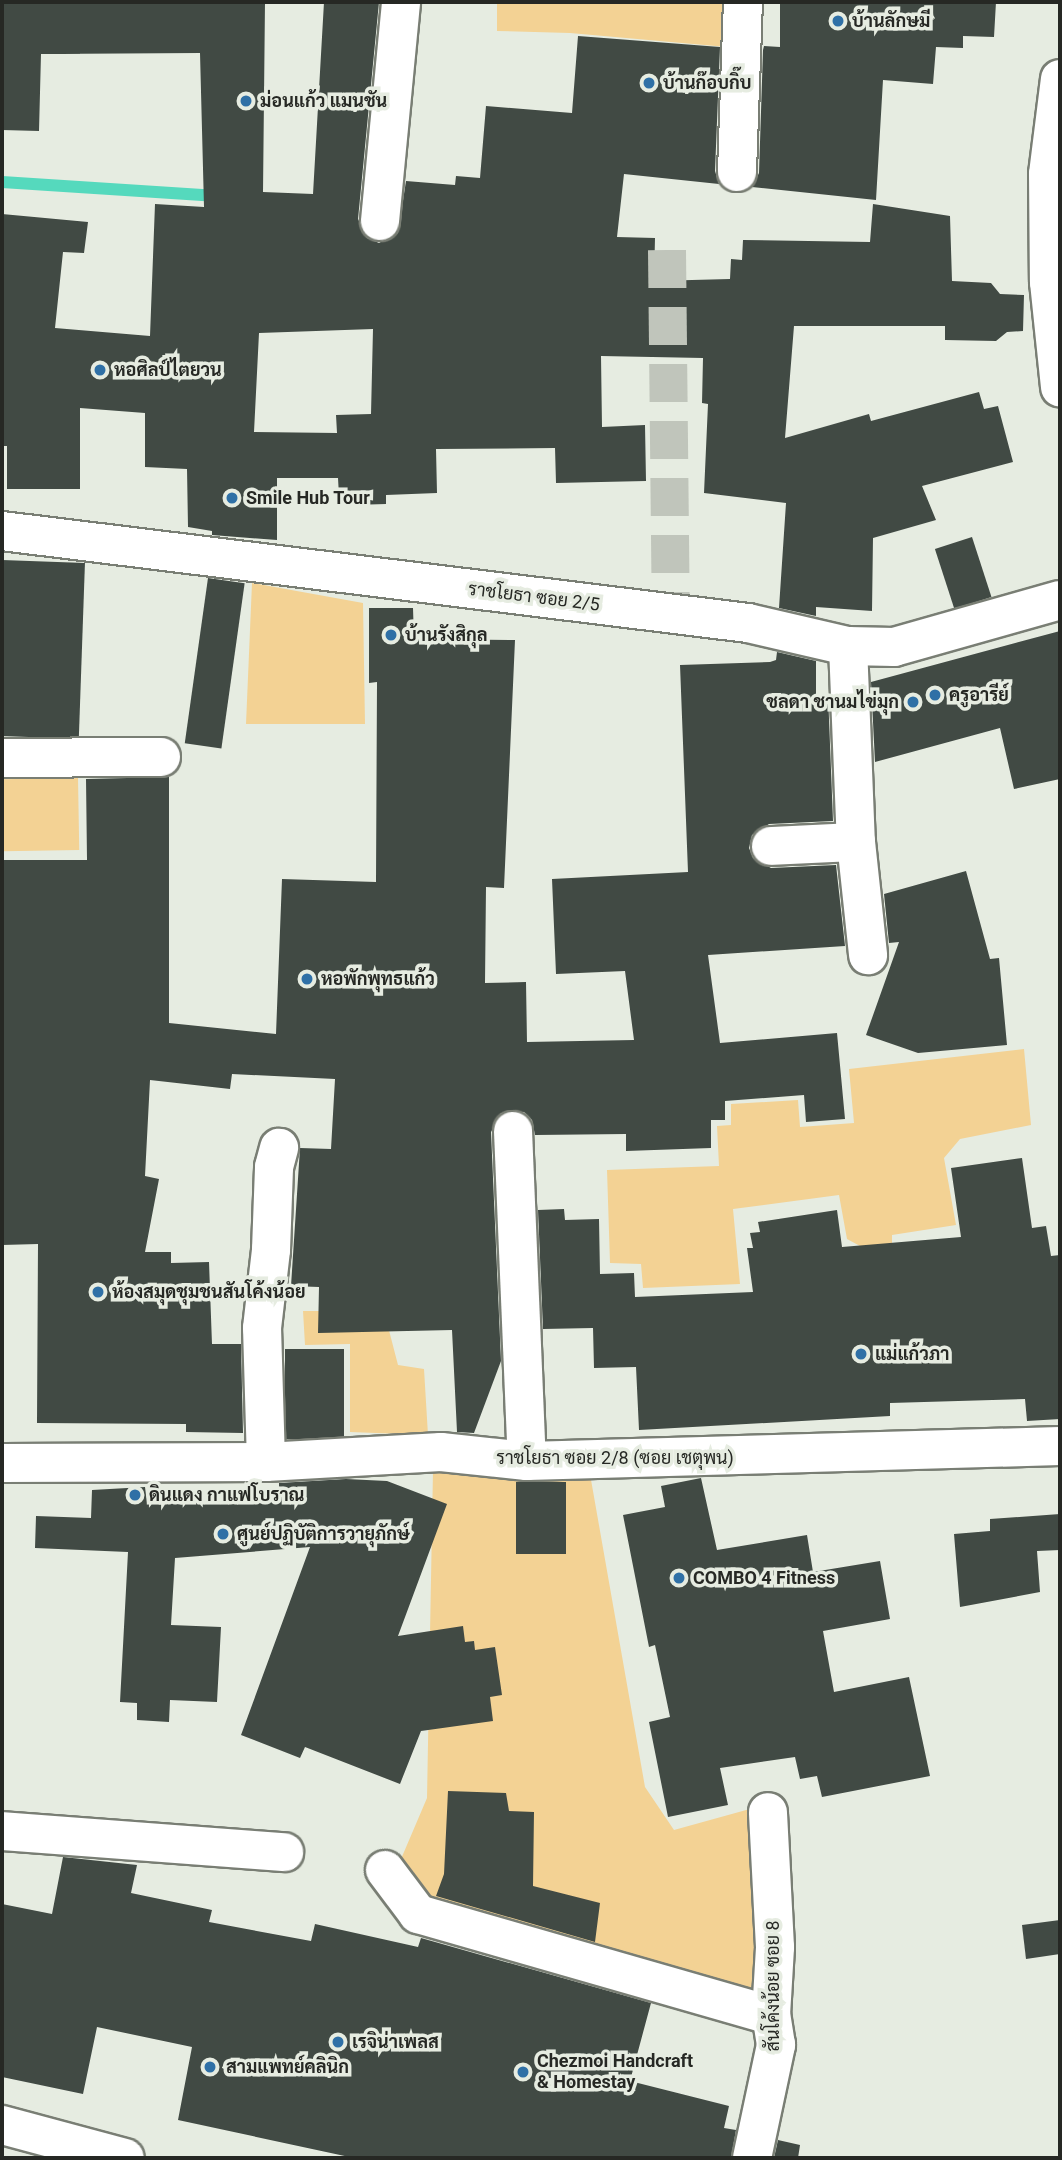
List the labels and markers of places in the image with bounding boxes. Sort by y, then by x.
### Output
place label: บ้านลักษมี [852,10,930,32]
marker: บ้านลักษมี [830,13,846,29]
place label: บ้านก๊อบกิ๊บ [663,72,751,94]
marker: บ้านก๊อบกิ๊บ [641,75,657,91]
place label: ม่อนแก้ว แมนชัน [260,90,387,112]
marker: ม่อนแก้ว แมนชัน [238,93,254,109]
place label: หอศิลป์ไตยวน [114,359,222,381]
marker: หอศิลป์ไตยวน [92,362,108,378]
place label: Smile Hub Tour [246,487,370,509]
marker: Smile Hub Tour [224,490,240,506]
place label: บ้านรังสิกุล [405,624,488,646]
marker: บ้านรังสิกุล [383,627,399,643]
place label: ครูอารีย์ [949,684,1009,706]
marker: ครูอารีย์ [927,687,943,703]
place label: ชลดา ชานมไข่มุก [766,691,899,713]
marker: ชลดา ชานมไข่มุก [905,694,921,710]
place label: หอพักพุทธแก้ว [321,968,435,990]
marker: หอพักพุทธแก้ว [299,971,315,987]
place label: ห้องสมุดชุมชนสันโค้งน้อย [112,1281,306,1303]
marker: ห้องสมุดชุมชนสันโค้งน้อย [90,1284,106,1300]
place label: แม่แก้วภา [875,1343,949,1365]
marker: แม่แก้วภา [853,1346,869,1362]
place label: ดินแดง กาแฟโบราณ [149,1484,304,1506]
marker: ดินแดง กาแฟโบราณ [127,1487,143,1503]
place label: ศูนย์ปฏิบัติการวายุภักษ์ [237,1523,410,1545]
marker: ศูนย์ปฏิบัติการวายุภักษ์ [215,1526,231,1542]
place label: COMBO 4 Fitness [693,1567,835,1589]
marker: COMBO 4 Fitness [671,1570,687,1586]
place label: เรจิน่าเพลส [352,2031,439,2053]
marker: เรจิน่าเพลส [330,2034,346,2050]
place label: Chezmoi Handcraft & Homestay [537,2051,693,2094]
place label: สามแพทย์คลินิก [226,2056,349,2078]
marker: สามแพทย์คลินิก [200,2057,220,2077]
marker: Chezmoi Handcraft & Homestay [515,2064,531,2080]

